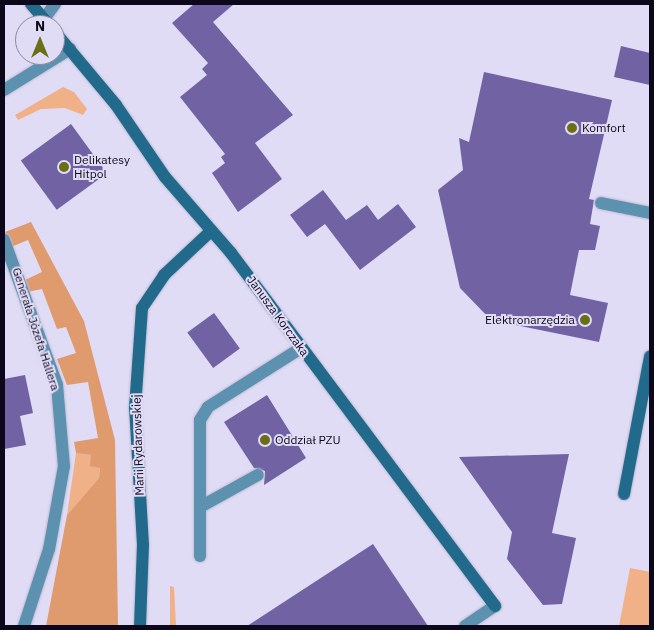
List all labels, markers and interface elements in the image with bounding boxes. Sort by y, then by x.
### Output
north arrow [15,15,65,65]
text: N [35,17,45,35]
place label: Komfort [582,121,626,135]
marker: Komfort [566,122,578,134]
place label: Delikatesy Hitpol [74,153,130,181]
marker: Delikatesy Hitpol [58,161,70,173]
street label: Generała Józefa Hallera [9,266,63,392]
street label: Janusza Korczaka [244,273,312,359]
place label: Elektronarzędzia [485,313,575,327]
marker: Elektronarzędzia [579,314,591,326]
street label: Marii Rydarowskiej [129,394,147,496]
place label: Oddział PZU [275,433,341,447]
marker: Oddział PZU [259,434,271,446]

